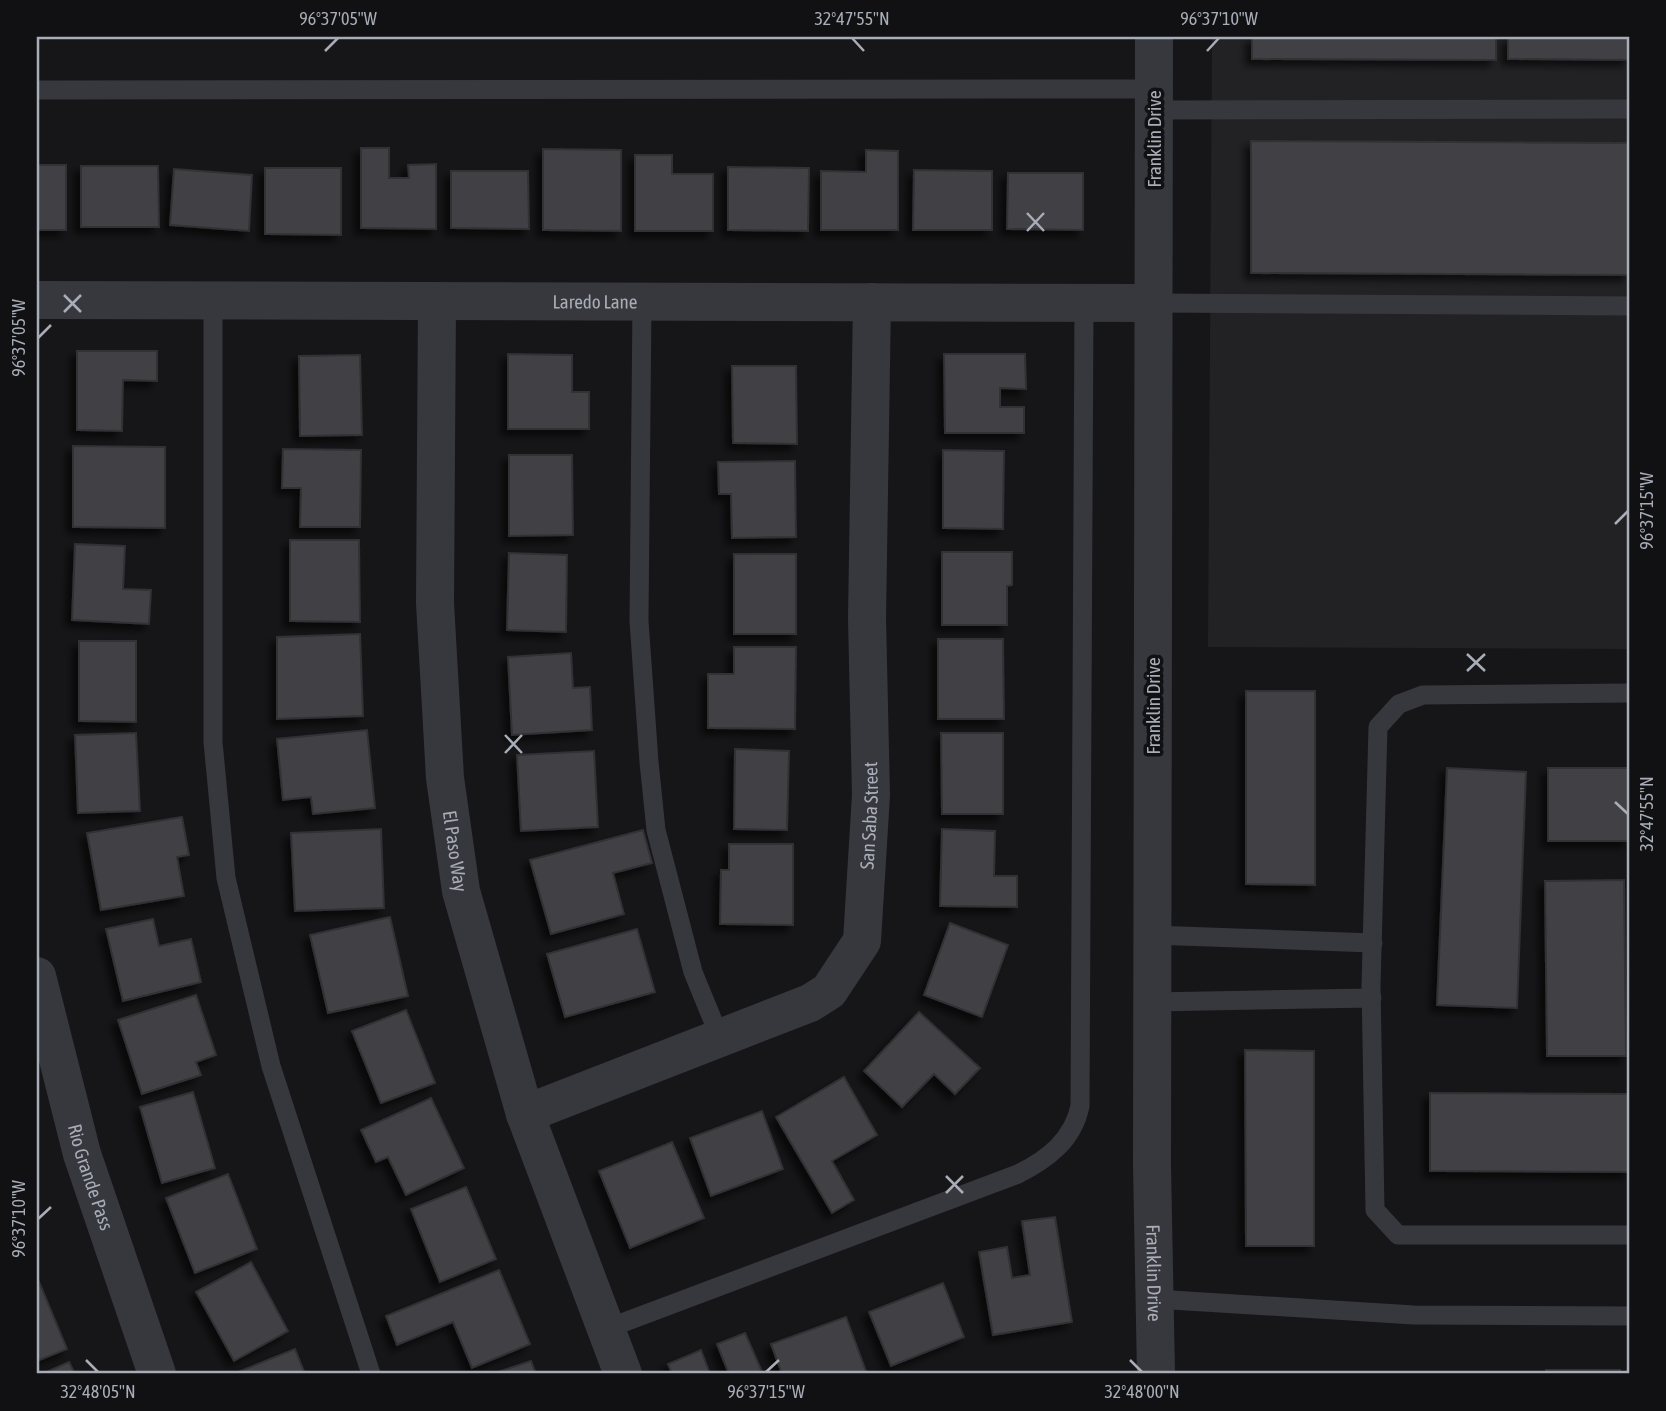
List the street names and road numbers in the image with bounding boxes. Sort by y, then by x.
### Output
street label: Franklin Drive [1143,90,1165,188]
street label: Laredo Lane [552,290,638,313]
street label: Franklin Drive [1142,657,1164,755]
street label: San Saba Street [855,761,882,870]
street label: El Paso Way [439,809,472,893]
street label: Rio Grande Pass [64,1121,118,1233]
street label: Franklin Drive [1142,1224,1166,1322]

